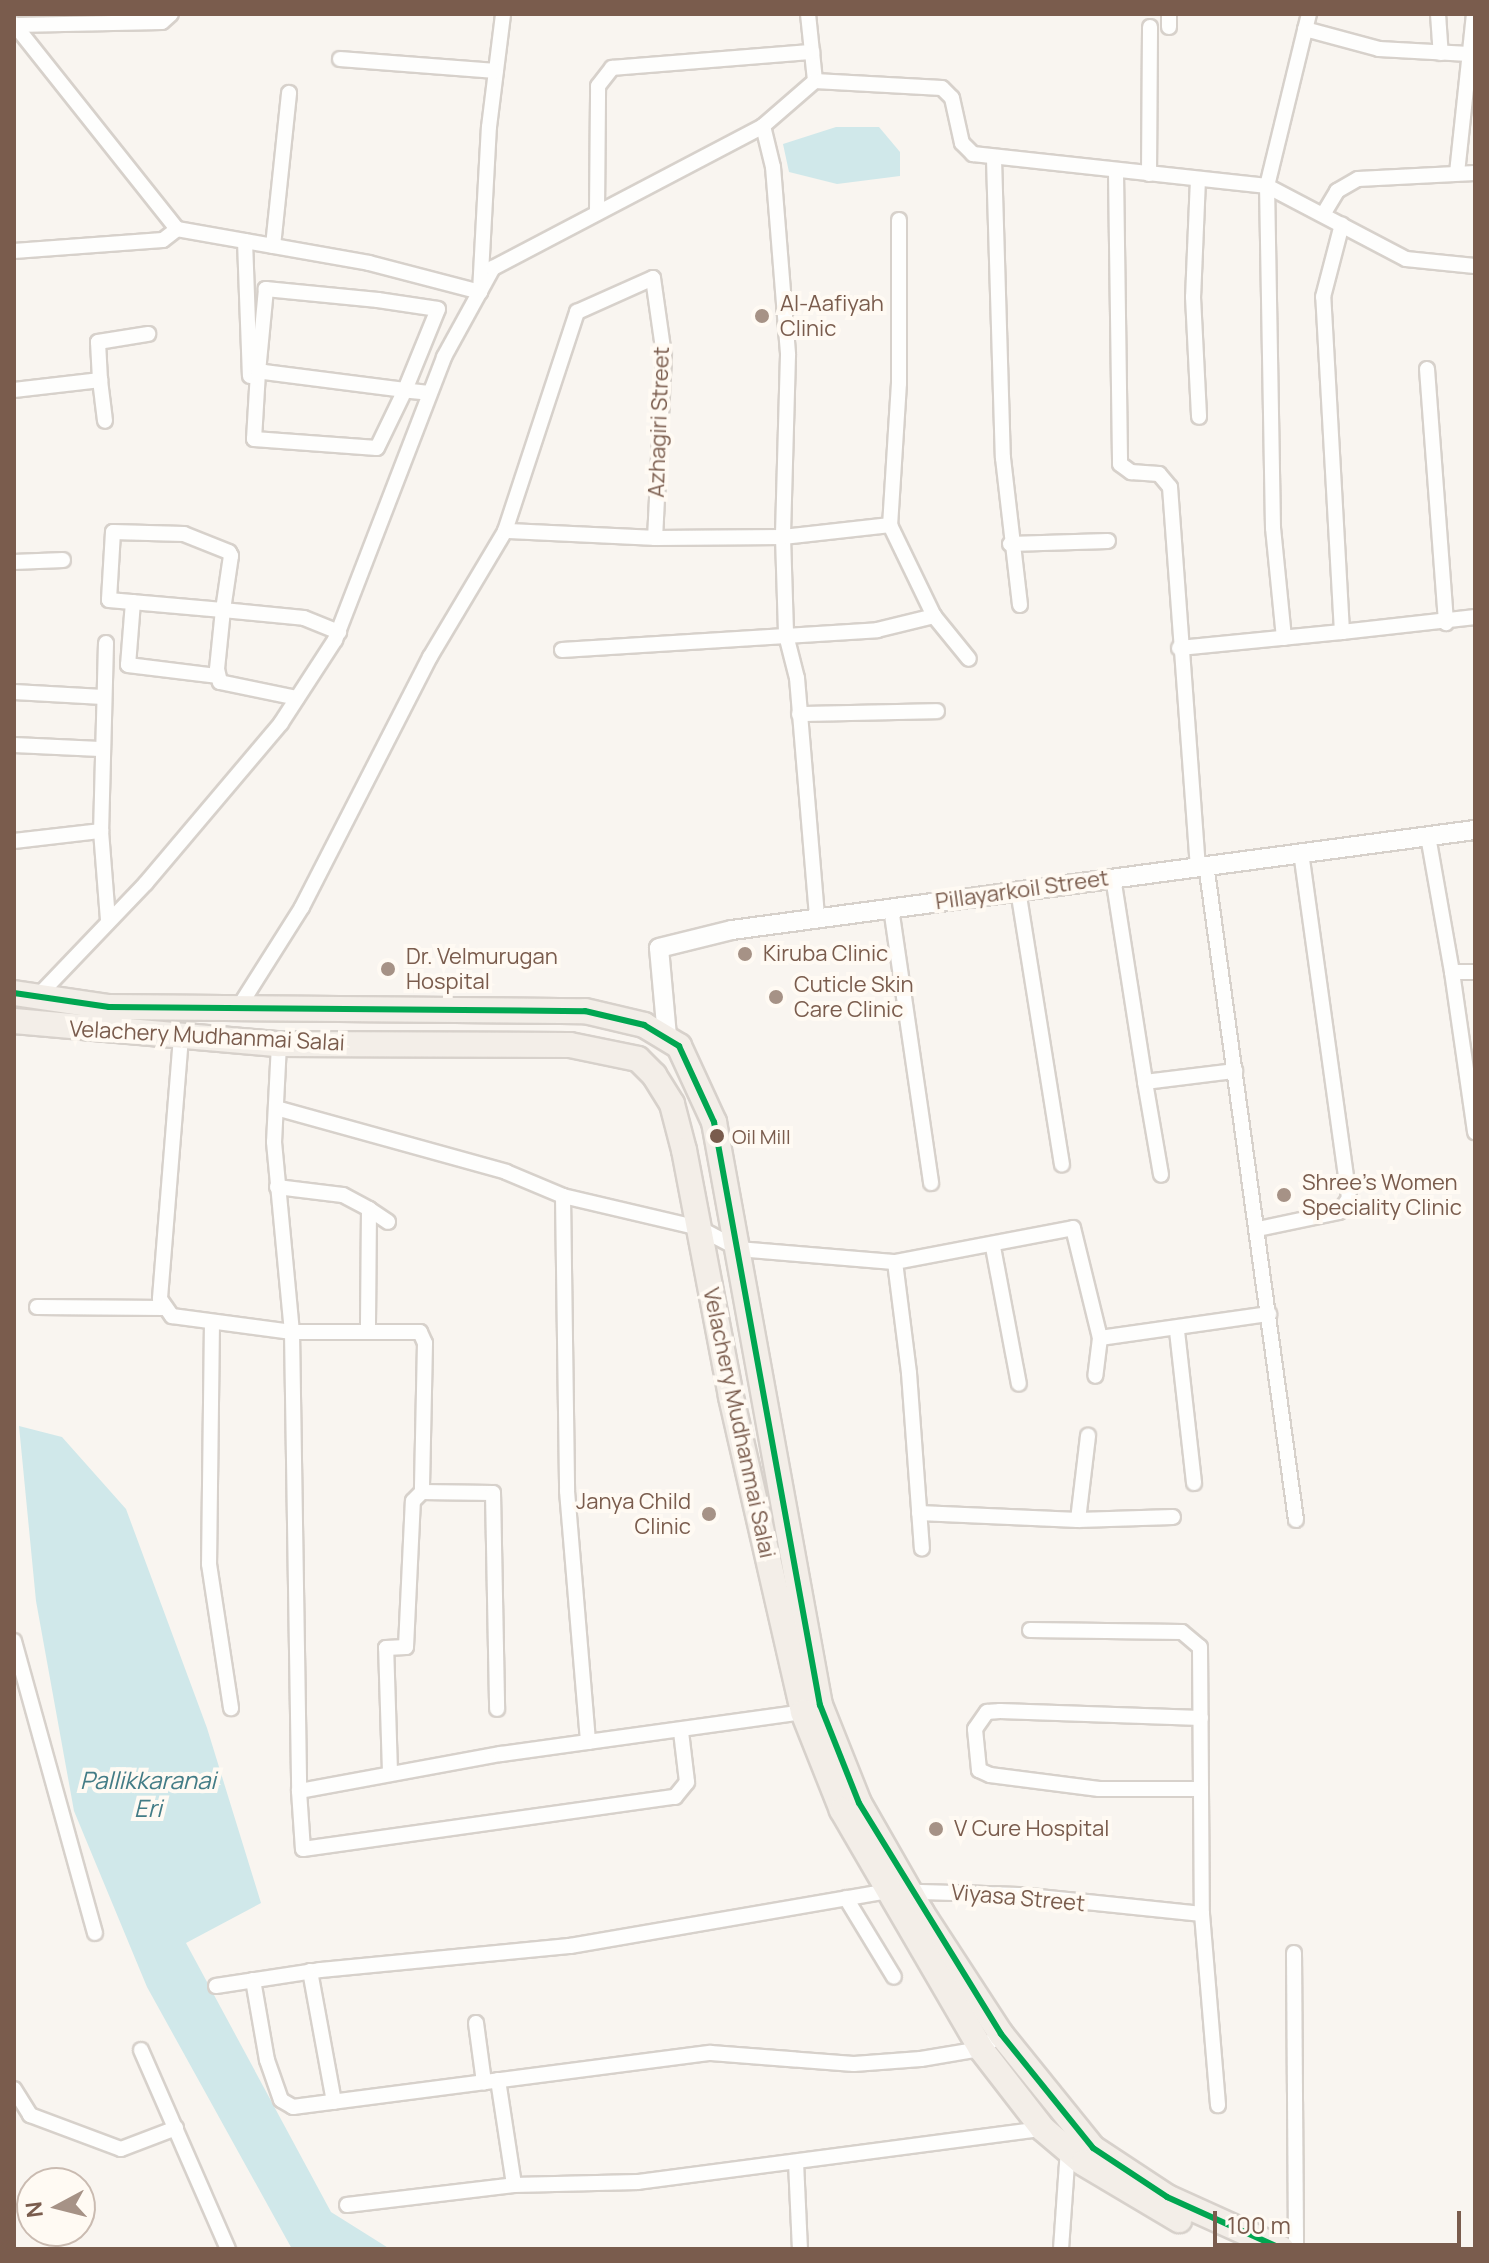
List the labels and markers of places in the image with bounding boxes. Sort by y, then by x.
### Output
place label: Al-Aafiyah Clinic [780,290,884,342]
marker: Al-Aafiyah Clinic [751,305,773,327]
place label: Kiruba Clinic [763,941,888,967]
place label: Dr. Velmurugan Hospital [406,943,558,994]
marker: Kiruba Clinic [734,943,756,965]
marker: Dr. Velmurugan Hospital [377,958,399,980]
place label: Cuticle Skin Care Clinic [794,971,914,1022]
marker: Cuticle Skin Care Clinic [765,986,787,1008]
place label: Oil Mill [732,1124,791,1148]
marker: Oil Mill [709,1128,725,1144]
place label: Shree's Women Speciality Clinic [1302,1169,1462,1220]
marker: Shree's Women Speciality Clinic [1273,1184,1295,1206]
place label: Janya Child Clinic [576,1488,691,1540]
marker: Janya Child Clinic [698,1503,720,1525]
place label: V Cure Hospital [954,1816,1109,1842]
marker: V Cure Hospital [925,1818,947,1840]

